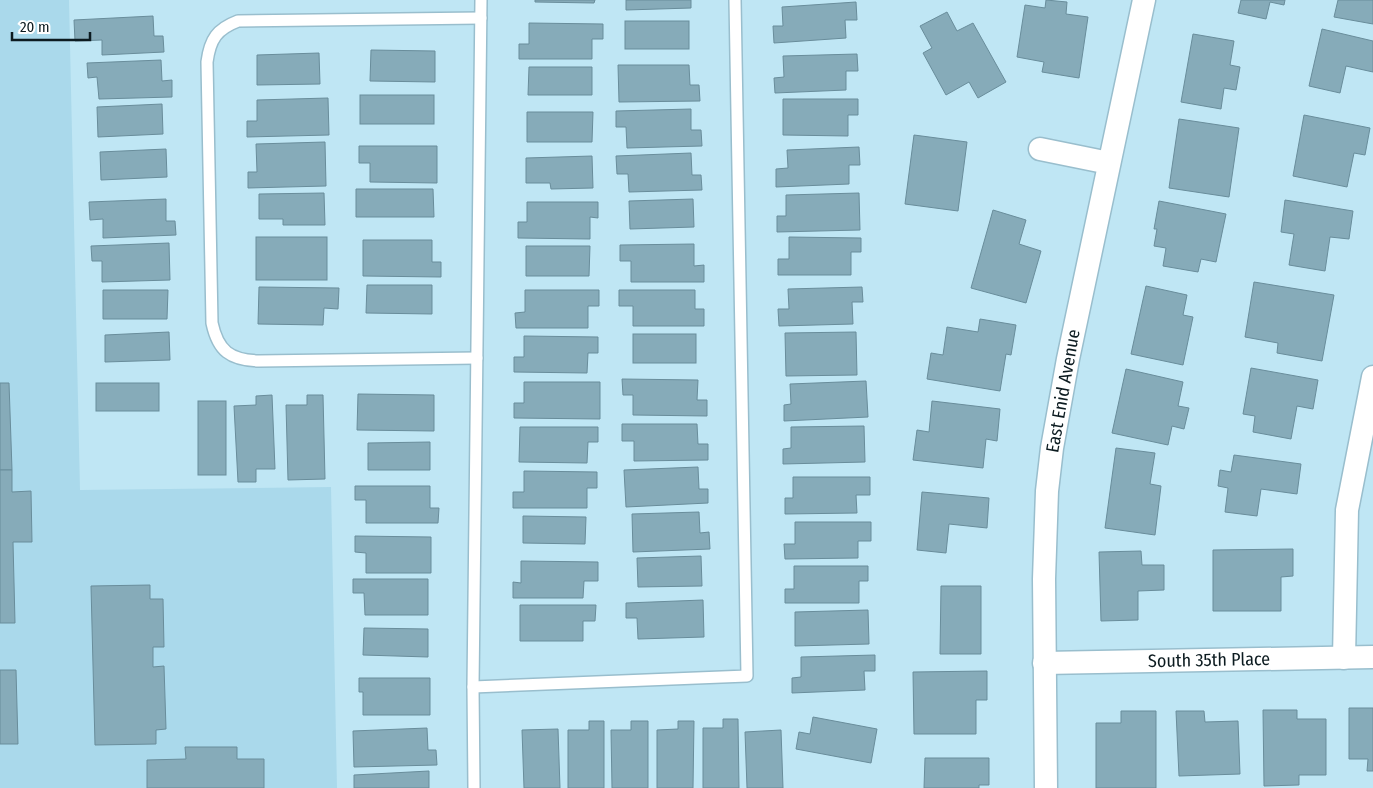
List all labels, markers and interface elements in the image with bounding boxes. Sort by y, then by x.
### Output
scale bar [12,10,90,42]
text: 20 m [20,18,50,36]
street label: East Enid Avenue [1041,327,1085,454]
street label: South 35th Place [1148,648,1270,672]

